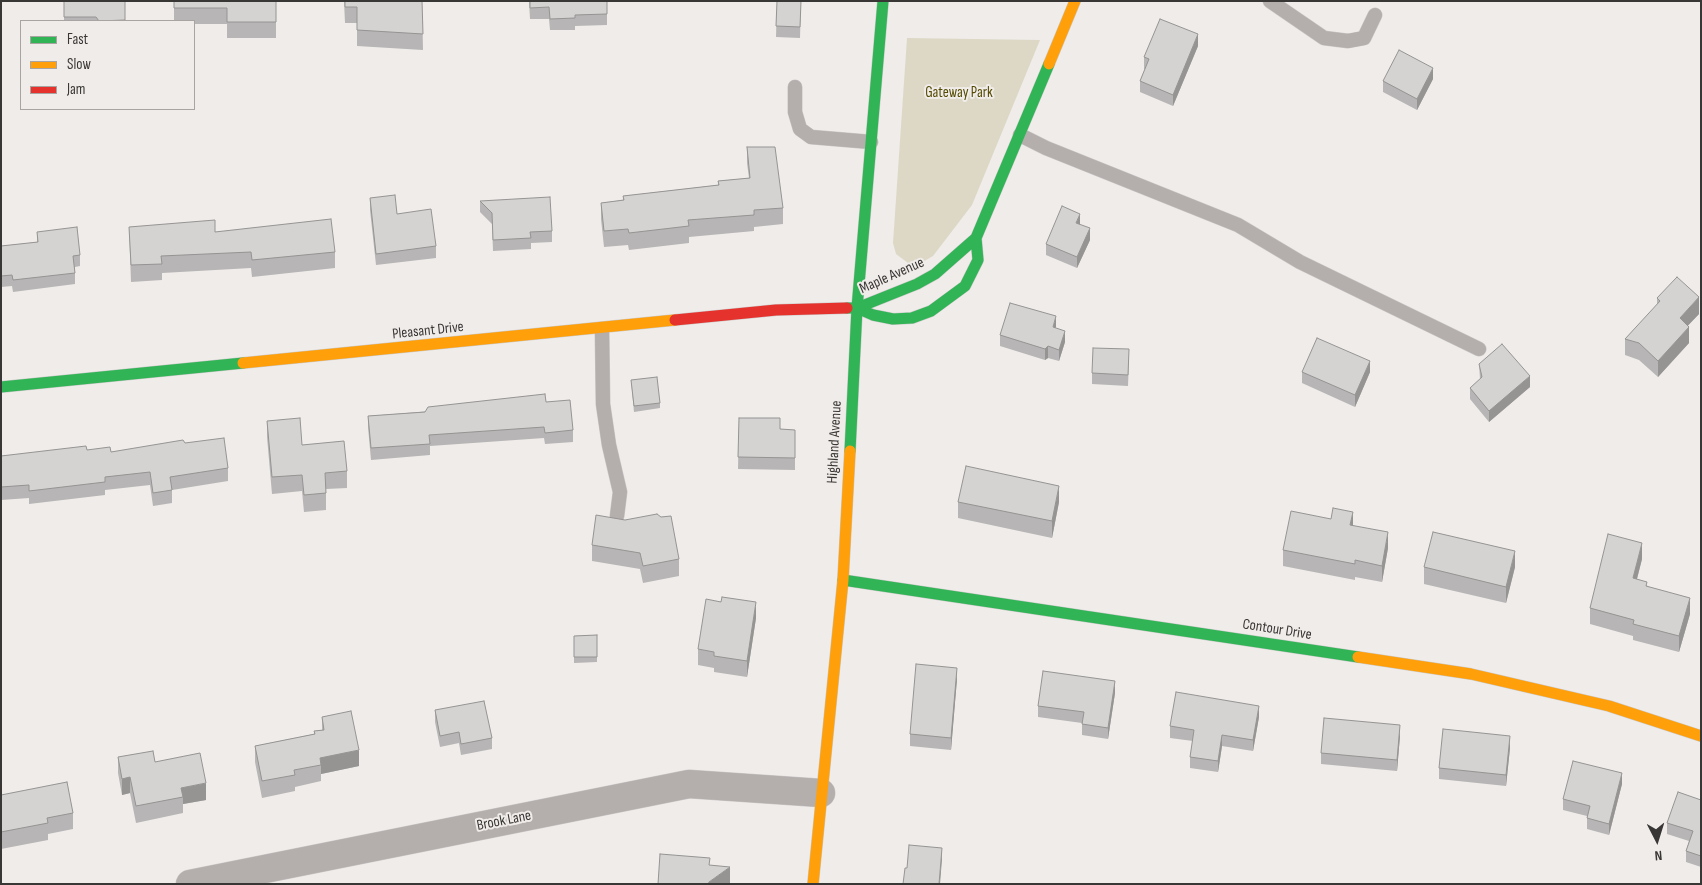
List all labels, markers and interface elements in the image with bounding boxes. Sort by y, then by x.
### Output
legend [20,20,195,110]
text: Fast [67,30,88,49]
text: Slow [67,55,91,74]
text: Jam [67,80,85,99]
park label: Gateway Park [925,84,993,102]
street label: Maple Avenue [857,254,927,298]
street label: Pleasant Drive [391,318,465,344]
street label: Highland Avenue [824,400,846,484]
street label: Contour Drive [1241,616,1313,644]
street label: Brook Lane [475,807,533,835]
north arrow [1632,815,1682,865]
text: N [1654,847,1663,864]

